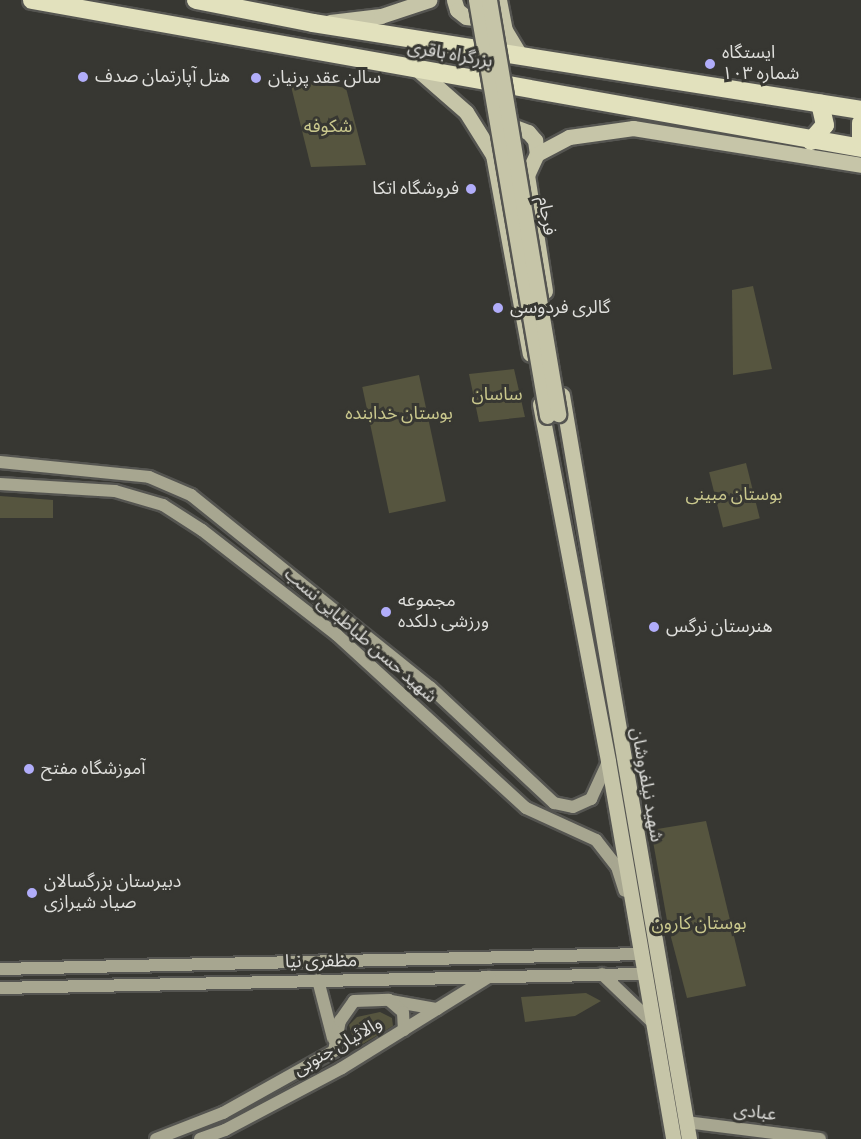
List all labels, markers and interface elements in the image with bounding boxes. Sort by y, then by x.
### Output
street label: بزرگراه باقری [406,37,494,73]
place label: ایستگاه شماره ۱۰۳ [722,43,799,86]
marker: ایستگاه شماره ۱۰۳ [703,57,717,71]
place label: هتل آپارتمان صدف [95,66,230,88]
place label: سالن عقد پرنیان [268,67,381,89]
marker: هتل آپارتمان صدف [76,70,90,84]
marker: سالن عقد پرنیان [249,71,263,85]
park label: شکوفه [304,116,352,138]
place label: فروشگاه اتکا [372,178,459,200]
marker: فروشگاه اتکا [464,182,478,196]
street label: فرجام [532,195,560,237]
place label: گالری فردوسی [510,297,610,319]
marker: گالری فردوسی [491,301,505,315]
park label: ساسان [471,384,523,406]
park label: بوستان خدابنده [345,403,453,425]
park label: بوستان مبینی [685,484,783,506]
street label: شهید حسن طباطبایی نسب [279,564,441,708]
place label: مجموعه ورزشی دلکده [398,591,489,634]
marker: مجموعه ورزشی دلکده [379,605,393,619]
place label: هنرستان نرگس [666,616,773,638]
marker: هنرستان نرگس [647,620,661,634]
street label: شهید نیلفروشان [625,726,667,844]
place label: آموزشگاه مفتح [41,758,145,780]
marker: آموزشگاه مفتح [22,762,36,776]
place label: دبیرستان بزرگسالان صیاد شیرازی [44,872,181,914]
marker: دبیرستان بزرگسالان صیاد شیرازی [25,886,39,900]
park label: بوستان کارون [652,913,746,935]
street label: مظفری نیا [285,951,357,973]
street label: والائیان جنوبی [290,1013,386,1081]
street label: عبادی [732,1100,778,1126]

